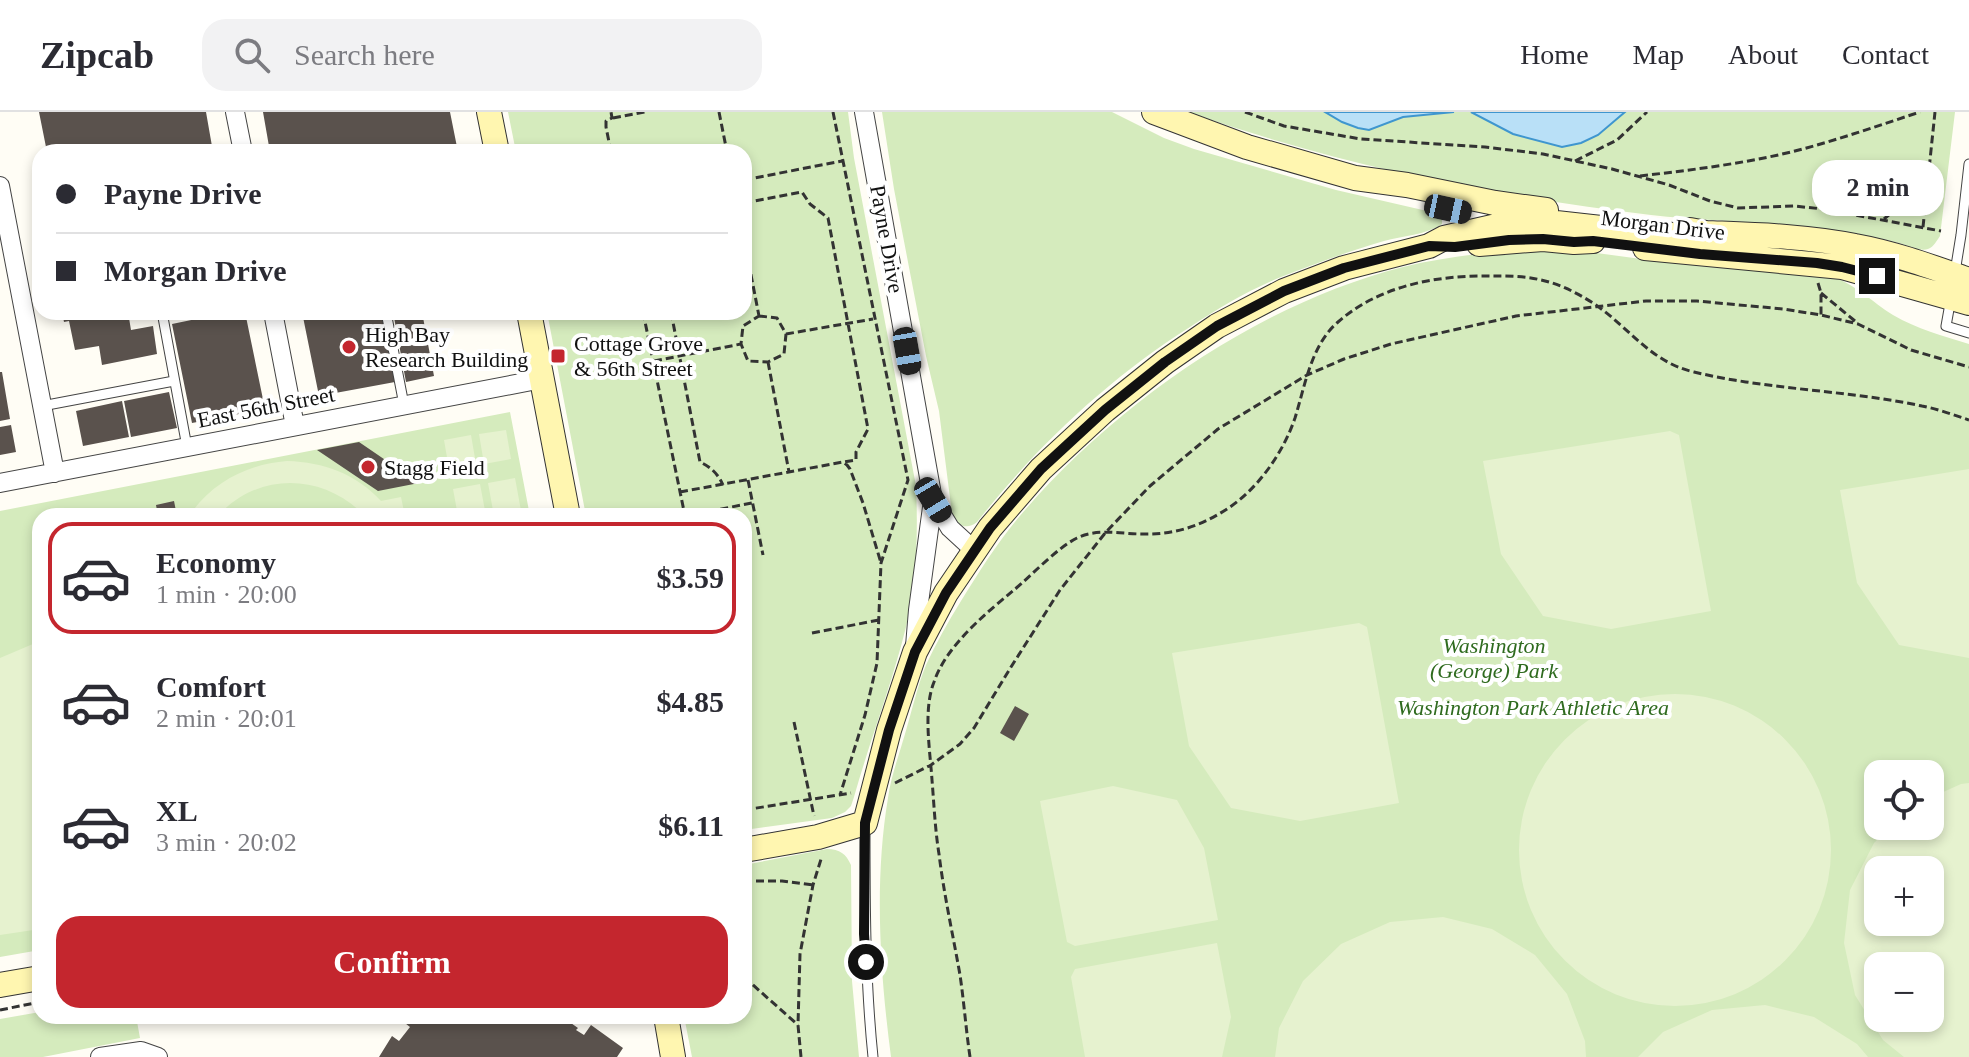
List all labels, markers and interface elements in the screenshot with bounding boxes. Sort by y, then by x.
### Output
search box [202,19,762,91]
icon: search [230,33,274,77]
text: Zipcab [40,34,154,76]
text: Search here [294,38,435,71]
text: Home [1520,39,1589,70]
text: Map [1633,39,1684,70]
text: About [1728,39,1798,70]
text: Contact [1842,39,1929,70]
callout: 2 min [1811,160,1943,216]
text: 2 min [1847,173,1909,202]
text: Payne Drive [104,177,261,210]
street label: Payne Drive [865,183,909,295]
car [1422,192,1474,226]
street label: Morgan Drive [1600,205,1726,245]
text: Morgan Drive [104,254,286,287]
route end [1859,258,1895,294]
place label: High Bay Research Building [365,322,528,372]
car [891,325,923,377]
place label: Cottage Grove & 56th Street [574,331,703,381]
marker: High Bay Research Building [340,338,358,356]
marker: Cottage Grove & 56th Street [549,347,567,365]
street label: East 56th Street [195,381,337,433]
place label: Stagg Field [384,455,485,480]
marker: Stagg Field [359,458,377,476]
car [910,473,956,527]
icon: car [60,542,132,614]
text: Economy [156,546,276,579]
text: $3.59 [657,561,724,594]
text: 1 min · 20:00 [156,580,297,609]
park label: Washington (George) Park [1430,633,1559,683]
icon: car [60,666,132,738]
text: Comfort [156,670,266,703]
text: $4.85 [657,685,724,718]
park label: Washington Park Athletic Area [1397,695,1669,720]
text: 2 min · 20:01 [156,704,297,733]
map controls [1864,760,1944,1032]
button: locate [1864,760,1944,840]
icon: car [60,790,132,862]
text: XL [156,794,198,827]
text: $6.11 [658,809,724,842]
text: 3 min · 20:02 [156,828,297,857]
button: + [1864,856,1944,936]
button: Confirm [56,916,728,1008]
route start [848,944,884,980]
button: − [1864,952,1944,1032]

